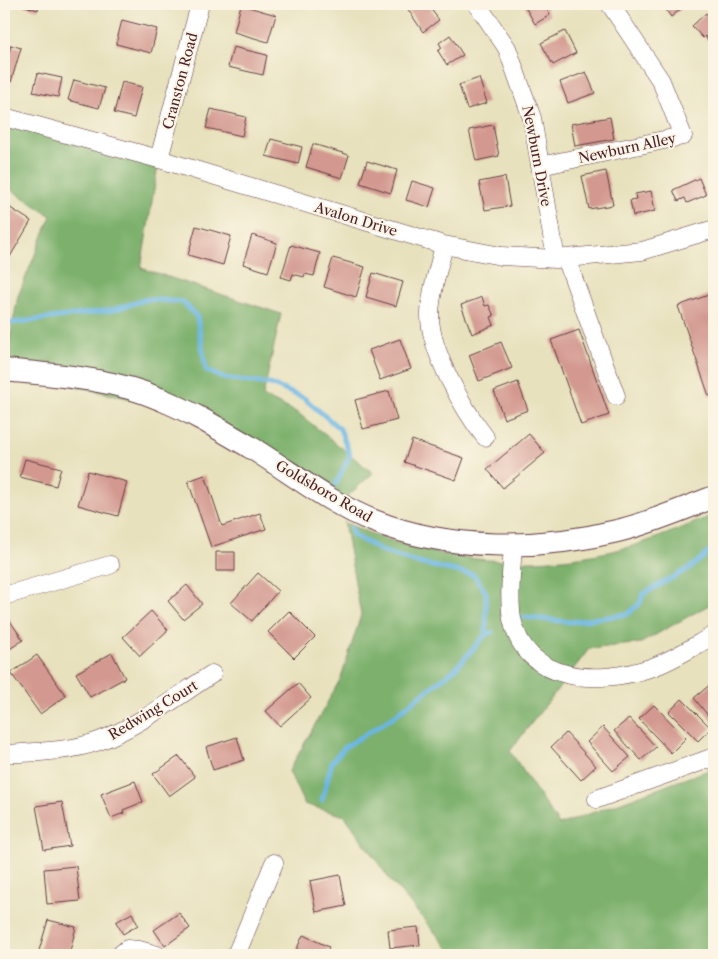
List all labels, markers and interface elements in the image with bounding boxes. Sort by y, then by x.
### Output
street label: Cranston Road [158,30,202,131]
street label: Newburn Drive [518,104,556,208]
street label: Newburn Alley [577,129,678,167]
street label: Avalon Drive [311,198,400,240]
street label: Goldsboro Road [273,456,376,526]
street label: Redwing Court [105,676,201,744]

